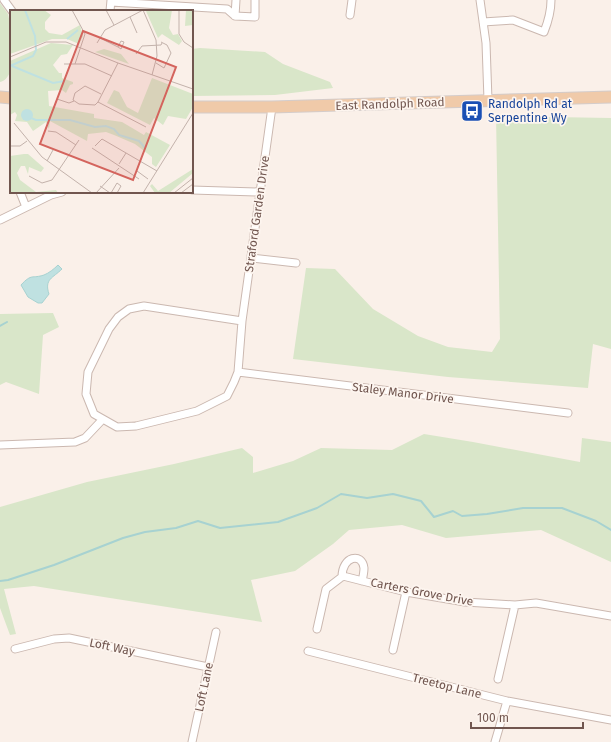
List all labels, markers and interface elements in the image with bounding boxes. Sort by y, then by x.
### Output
inset map [10,10,193,193]
street label: East Randolph Road [335,95,445,113]
place label: Randolph Rd at Serpentine Wy [488,97,573,125]
bus stop icon: Randolph Rd at Serpentine Wy [459,98,485,124]
street label: Straford Garden Drive [242,155,272,273]
street label: Staley Manor Drive [351,380,455,406]
street label: Carters Grove Drive [370,575,474,609]
street label: Loft Way [88,635,136,659]
street label: Loft Lane [192,661,216,713]
street label: Treetop Lane [411,671,483,701]
scale bar [471,704,583,730]
text: 100 m [477,711,509,725]

